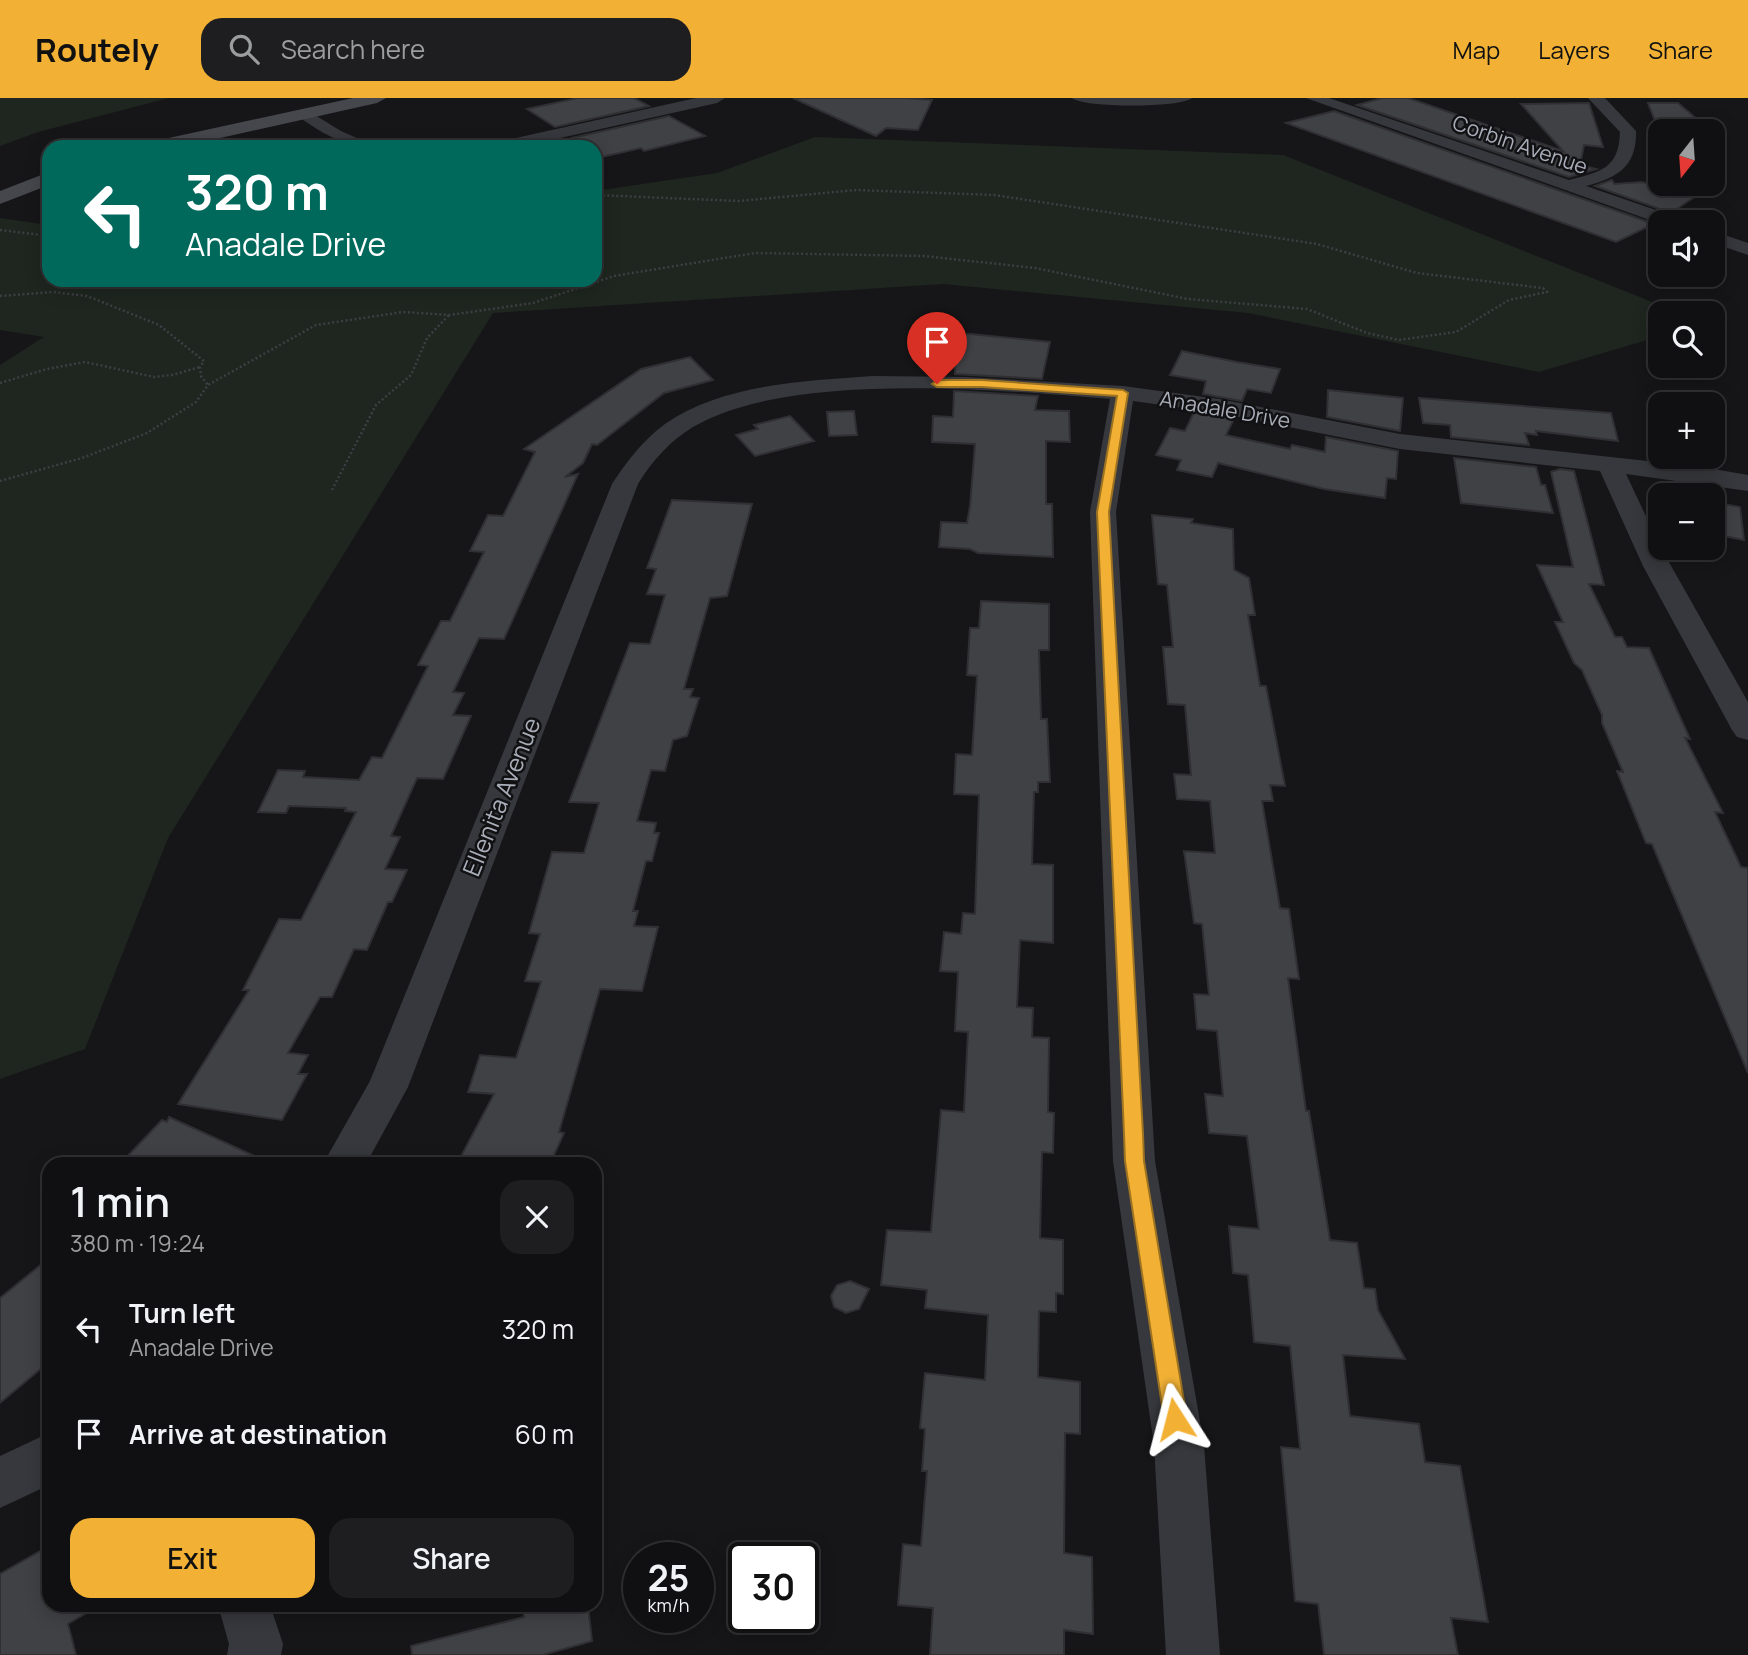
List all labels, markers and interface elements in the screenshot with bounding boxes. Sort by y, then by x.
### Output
search box [201,18,691,81]
text: Routely [35,27,159,72]
icon: search [225,30,263,68]
text: Search here [281,31,425,67]
text: Map [1453,33,1500,66]
text: Layers [1538,33,1610,66]
text: Share [1648,33,1713,66]
street label: Corbin Avenue [1449,108,1592,180]
north arrow [1648,119,1726,196]
map controls [1648,119,1725,560]
text: 320 m [185,158,329,225]
icon: left [70,168,161,259]
button: sound [1648,210,1725,287]
text: Anadale Drive [185,222,386,266]
button: search [1648,301,1725,378]
pin [907,312,967,384]
icon: arrive [918,323,956,361]
street label: Anadale Drive [1158,384,1293,434]
button: + [1648,392,1725,469]
button: − [1648,483,1725,560]
street label: Ellenita Avenue [454,712,547,881]
text: 1 min [70,1172,170,1230]
button: close [500,1180,574,1254]
text: 380 m · 19:24 [70,1227,205,1259]
text: Turn left [129,1295,236,1331]
icon: left [70,1310,108,1348]
text: 320 m [502,1311,574,1347]
text: Anadale Drive [129,1331,274,1363]
position arrow [1138,1382,1212,1456]
icon: arrive [70,1415,108,1453]
text: Arrive at destination [129,1416,387,1452]
text: 60 m [515,1416,574,1452]
button: Exit [70,1518,315,1598]
button: Share [329,1518,574,1598]
speed limit sign: 30 [728,1542,819,1633]
text: 25 [648,1554,689,1602]
text: km/h [648,1593,689,1617]

